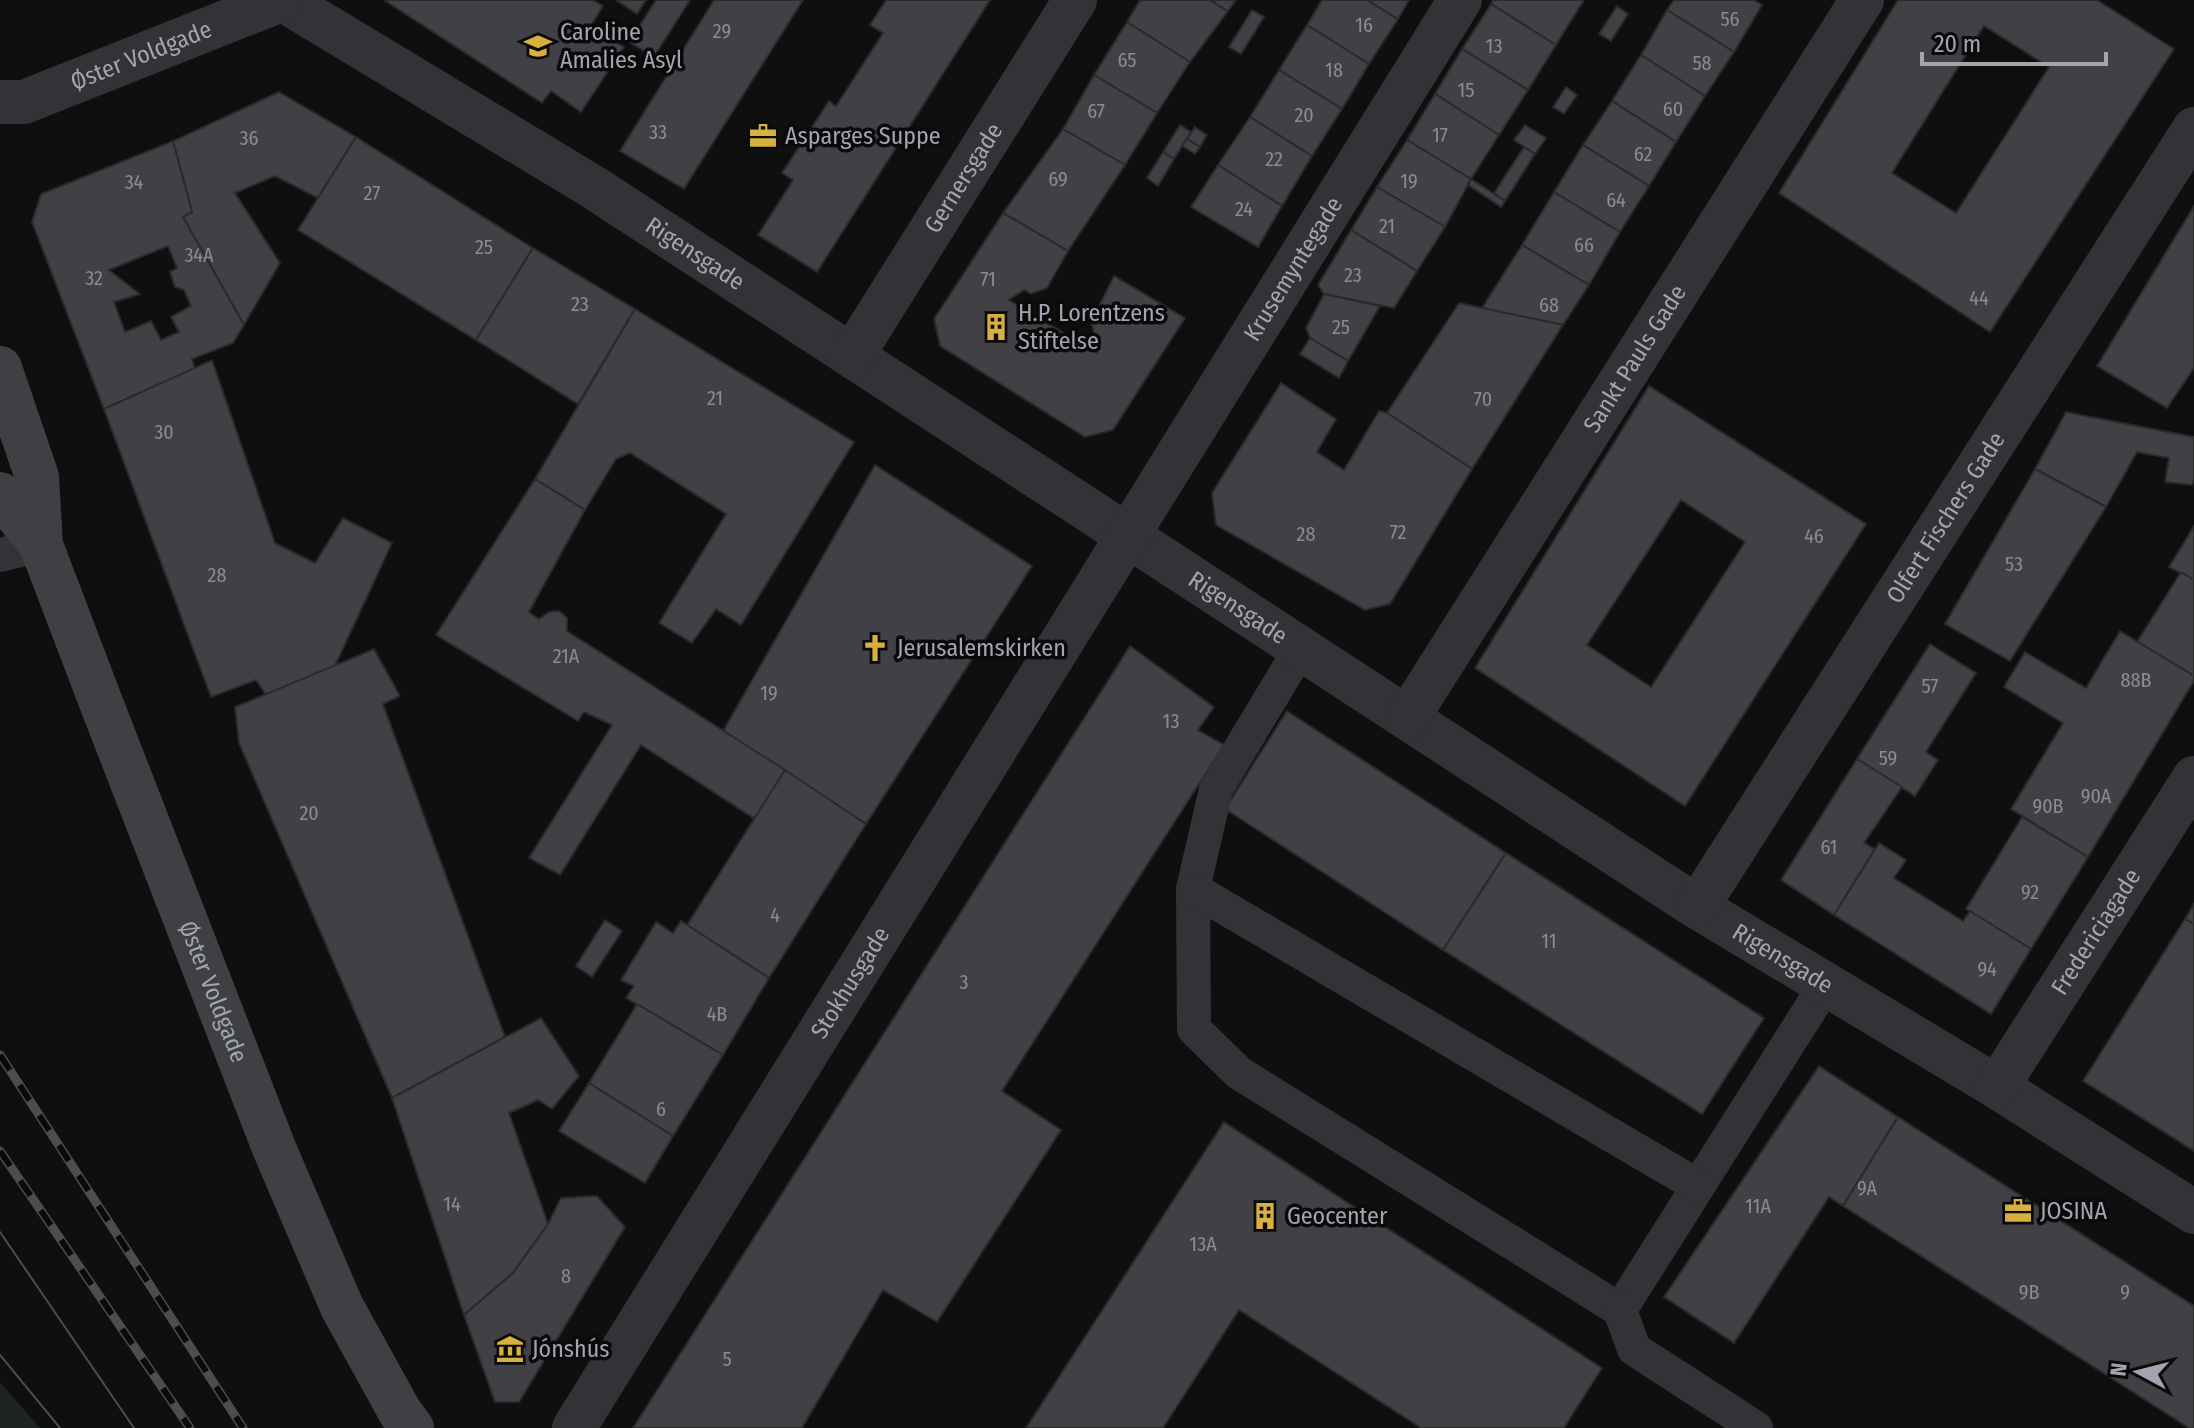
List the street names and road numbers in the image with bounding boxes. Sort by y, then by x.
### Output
street label: Øster Voldgade [67,15,216,96]
street label: Gernersgade [919,118,1008,238]
street label: Krusemyntegade [1238,192,1348,346]
street label: Rigensgade [641,211,750,296]
street label: Sankt Pauls Gade [1578,280,1692,438]
street label: Olfert Fischers Gade [1881,427,2011,608]
street label: Rigensgade [1183,565,1293,650]
street label: Fredericiagade [2045,864,2146,1000]
street label: Øster Voldgade [173,917,253,1066]
street label: Rigensgade [1727,918,1838,999]
street label: Stokhusgade [805,922,895,1044]

